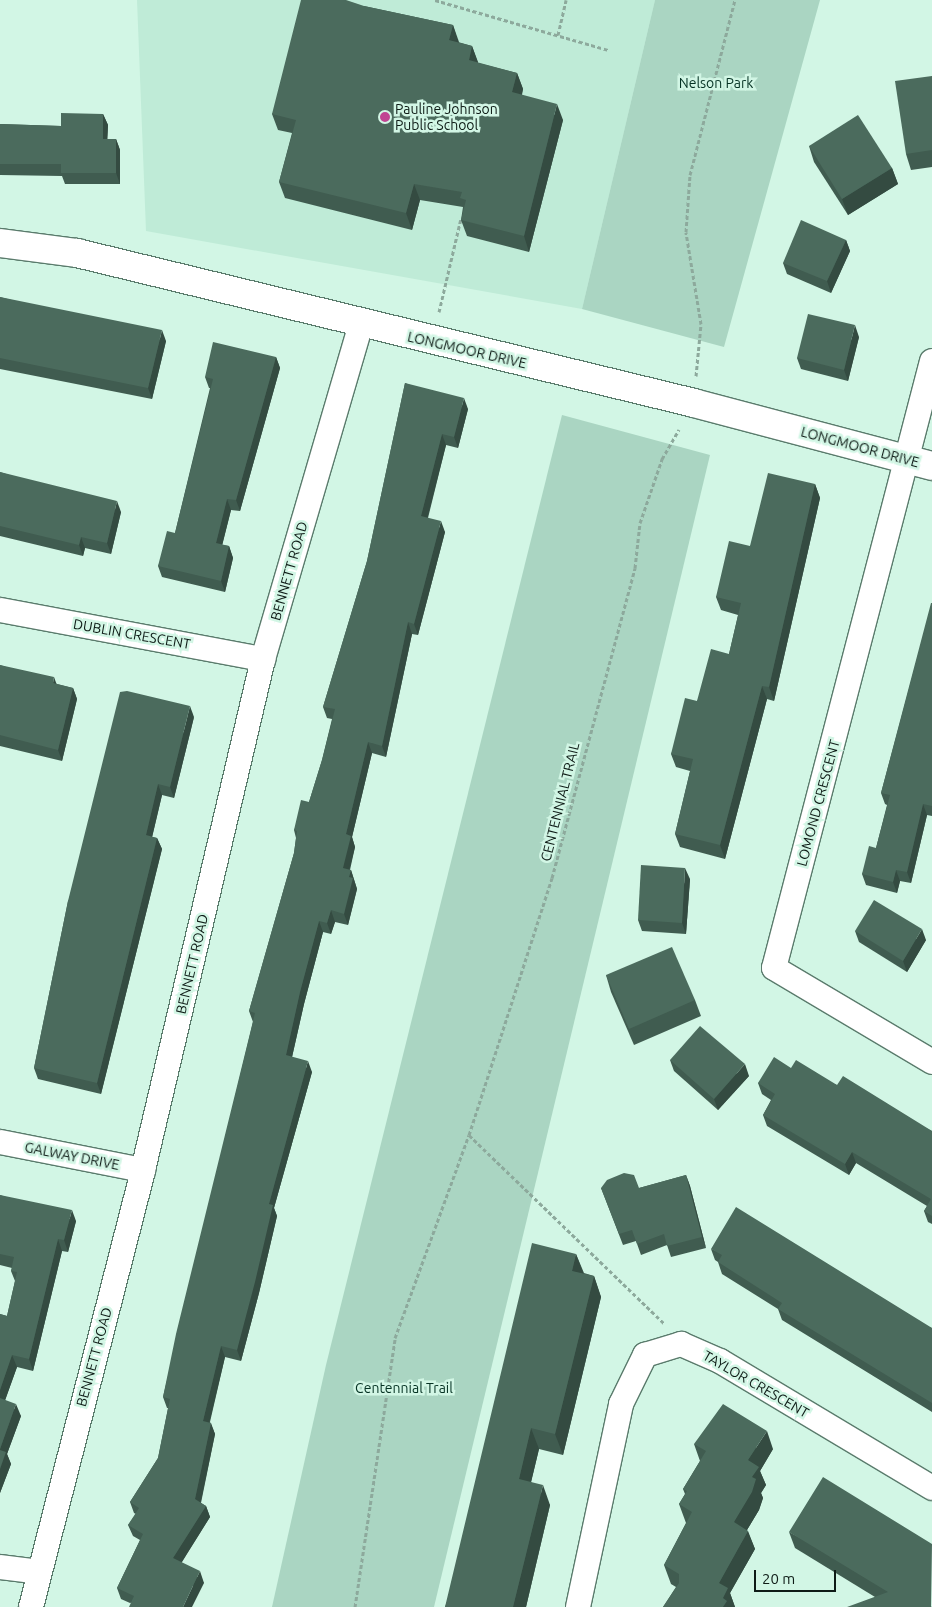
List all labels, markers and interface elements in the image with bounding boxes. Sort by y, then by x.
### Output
park label: Nelson Park [679,75,753,91]
place label: Pauline Johnson Public School [395,101,498,134]
marker: Pauline Johnson Public School [379,111,391,123]
street label: LONGMOOR DRIVE [406,328,528,372]
street label: LONGMOOR DRIVE [799,423,921,471]
street label: BENNETT ROAD [267,520,311,622]
street label: DUBLIN CRESCENT [72,615,192,653]
street label: LOMOND CRESCENT [793,738,843,868]
street label: CENTENNIAL TRAIL [537,741,583,863]
street label: BENNETT ROAD [172,912,212,1016]
street label: GALWAY DRIVE [23,1139,121,1173]
street label: BENNETT ROAD [73,1306,115,1408]
street label: TAYLOR CRESCENT [700,1347,812,1421]
park label: Centennial Trail [355,1380,453,1396]
scale bar [757,1560,840,1592]
text: 20 m [762,1570,795,1587]

